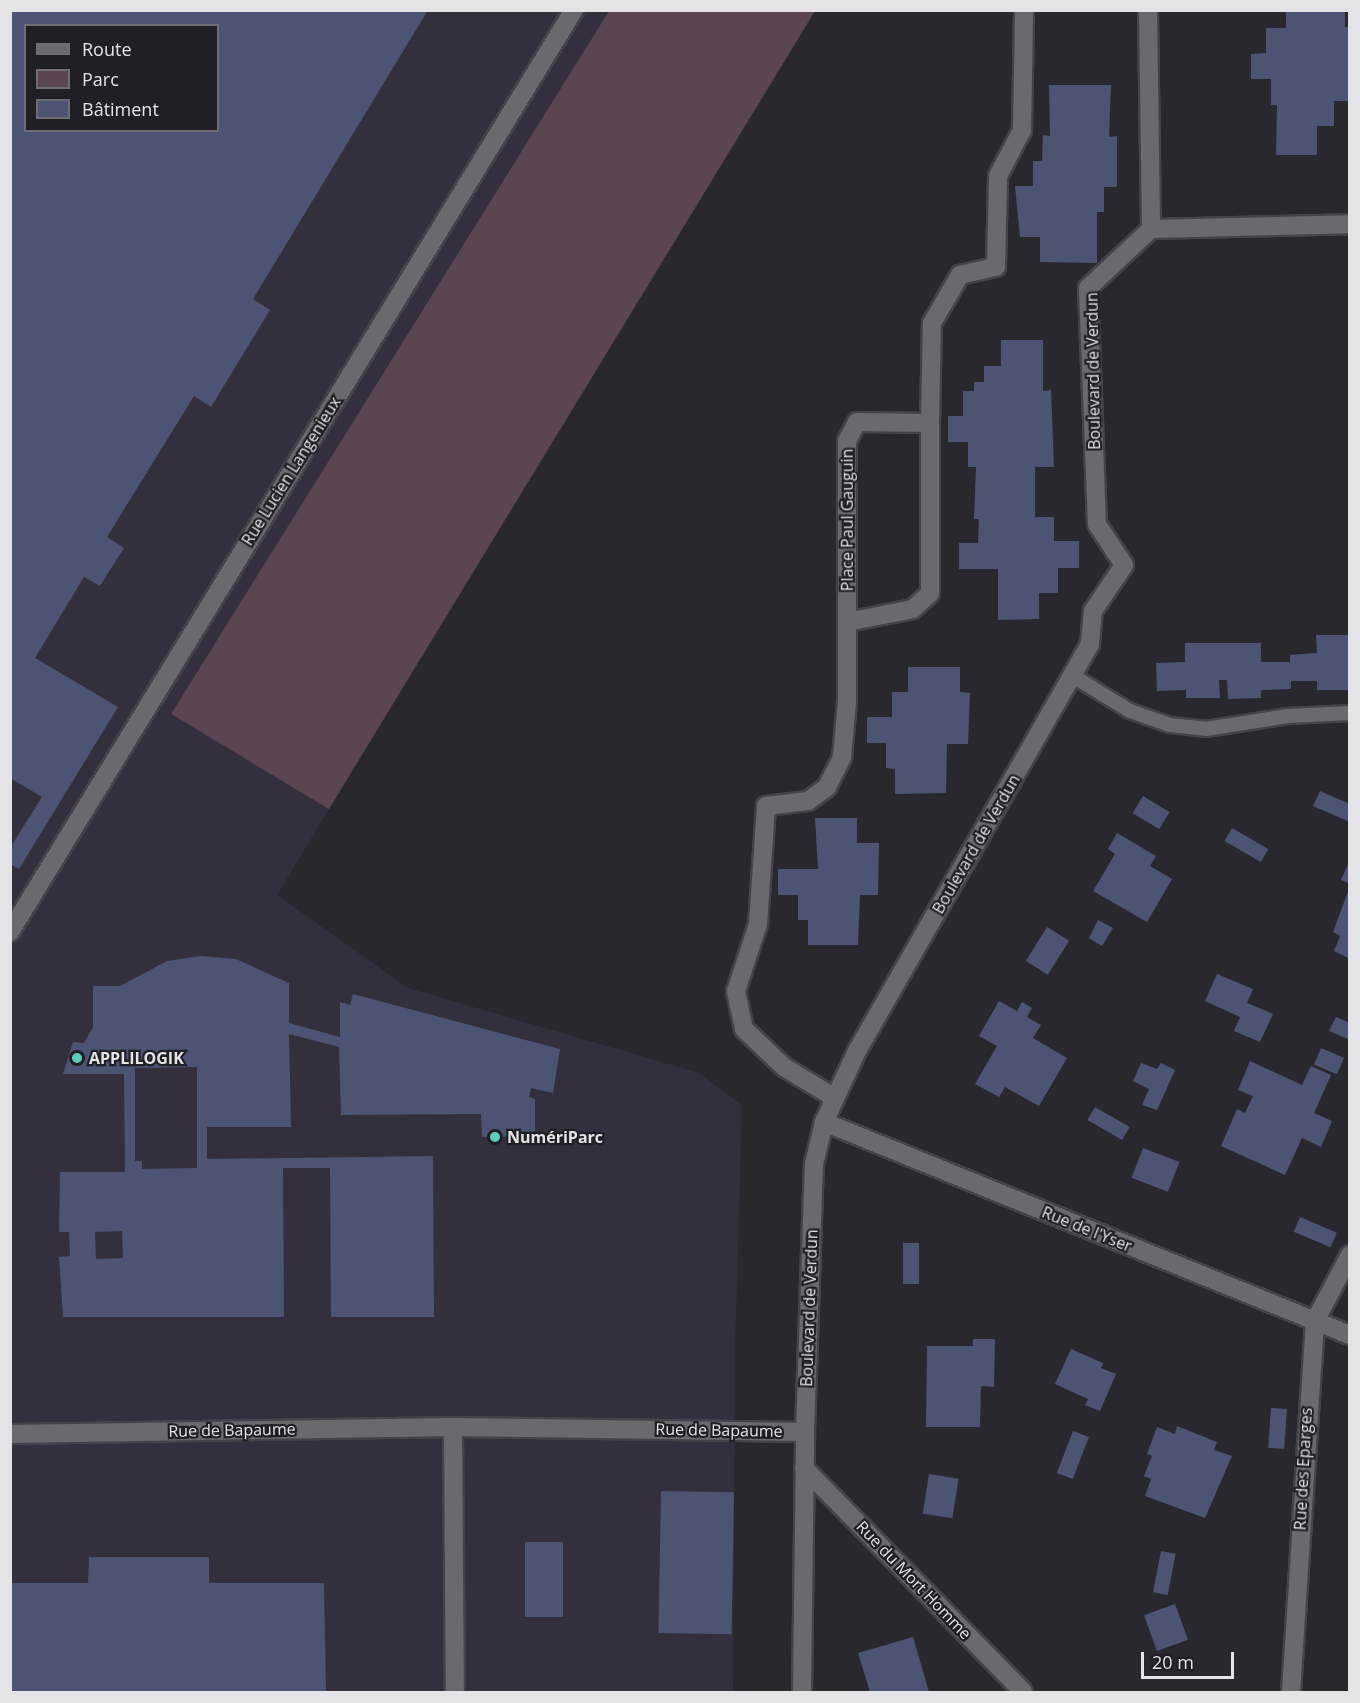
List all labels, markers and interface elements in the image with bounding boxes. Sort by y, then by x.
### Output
legend [24,24,219,132]
text: Route [82,37,132,61]
text: Parc [82,67,119,91]
text: Bâtiment [82,97,159,121]
street label: Boulevard de Verdun [1082,292,1104,450]
street label: Rue Lucien Langenieux [237,393,345,549]
street label: Place Paul Gauguin [837,449,857,591]
street label: Boulevard de Verdun [928,771,1024,917]
place label: APPLILOGIK [89,1048,184,1068]
marker: APPLILOGIK [70,1051,84,1065]
place label: NumériParc [507,1127,603,1147]
marker: NumériParc [488,1130,502,1144]
street label: Rue de l'Yser [1039,1202,1135,1256]
street label: Boulevard de Verdun [797,1229,821,1387]
street label: Rue des Eparges [1290,1407,1316,1531]
street label: Rue de Bapaume [168,1419,296,1441]
street label: Rue de Bapaume [655,1419,783,1441]
street label: Rue du Mort Homme [853,1517,975,1643]
scale bar [1144,1640,1237,1678]
text: 20 m [1152,1650,1194,1674]

